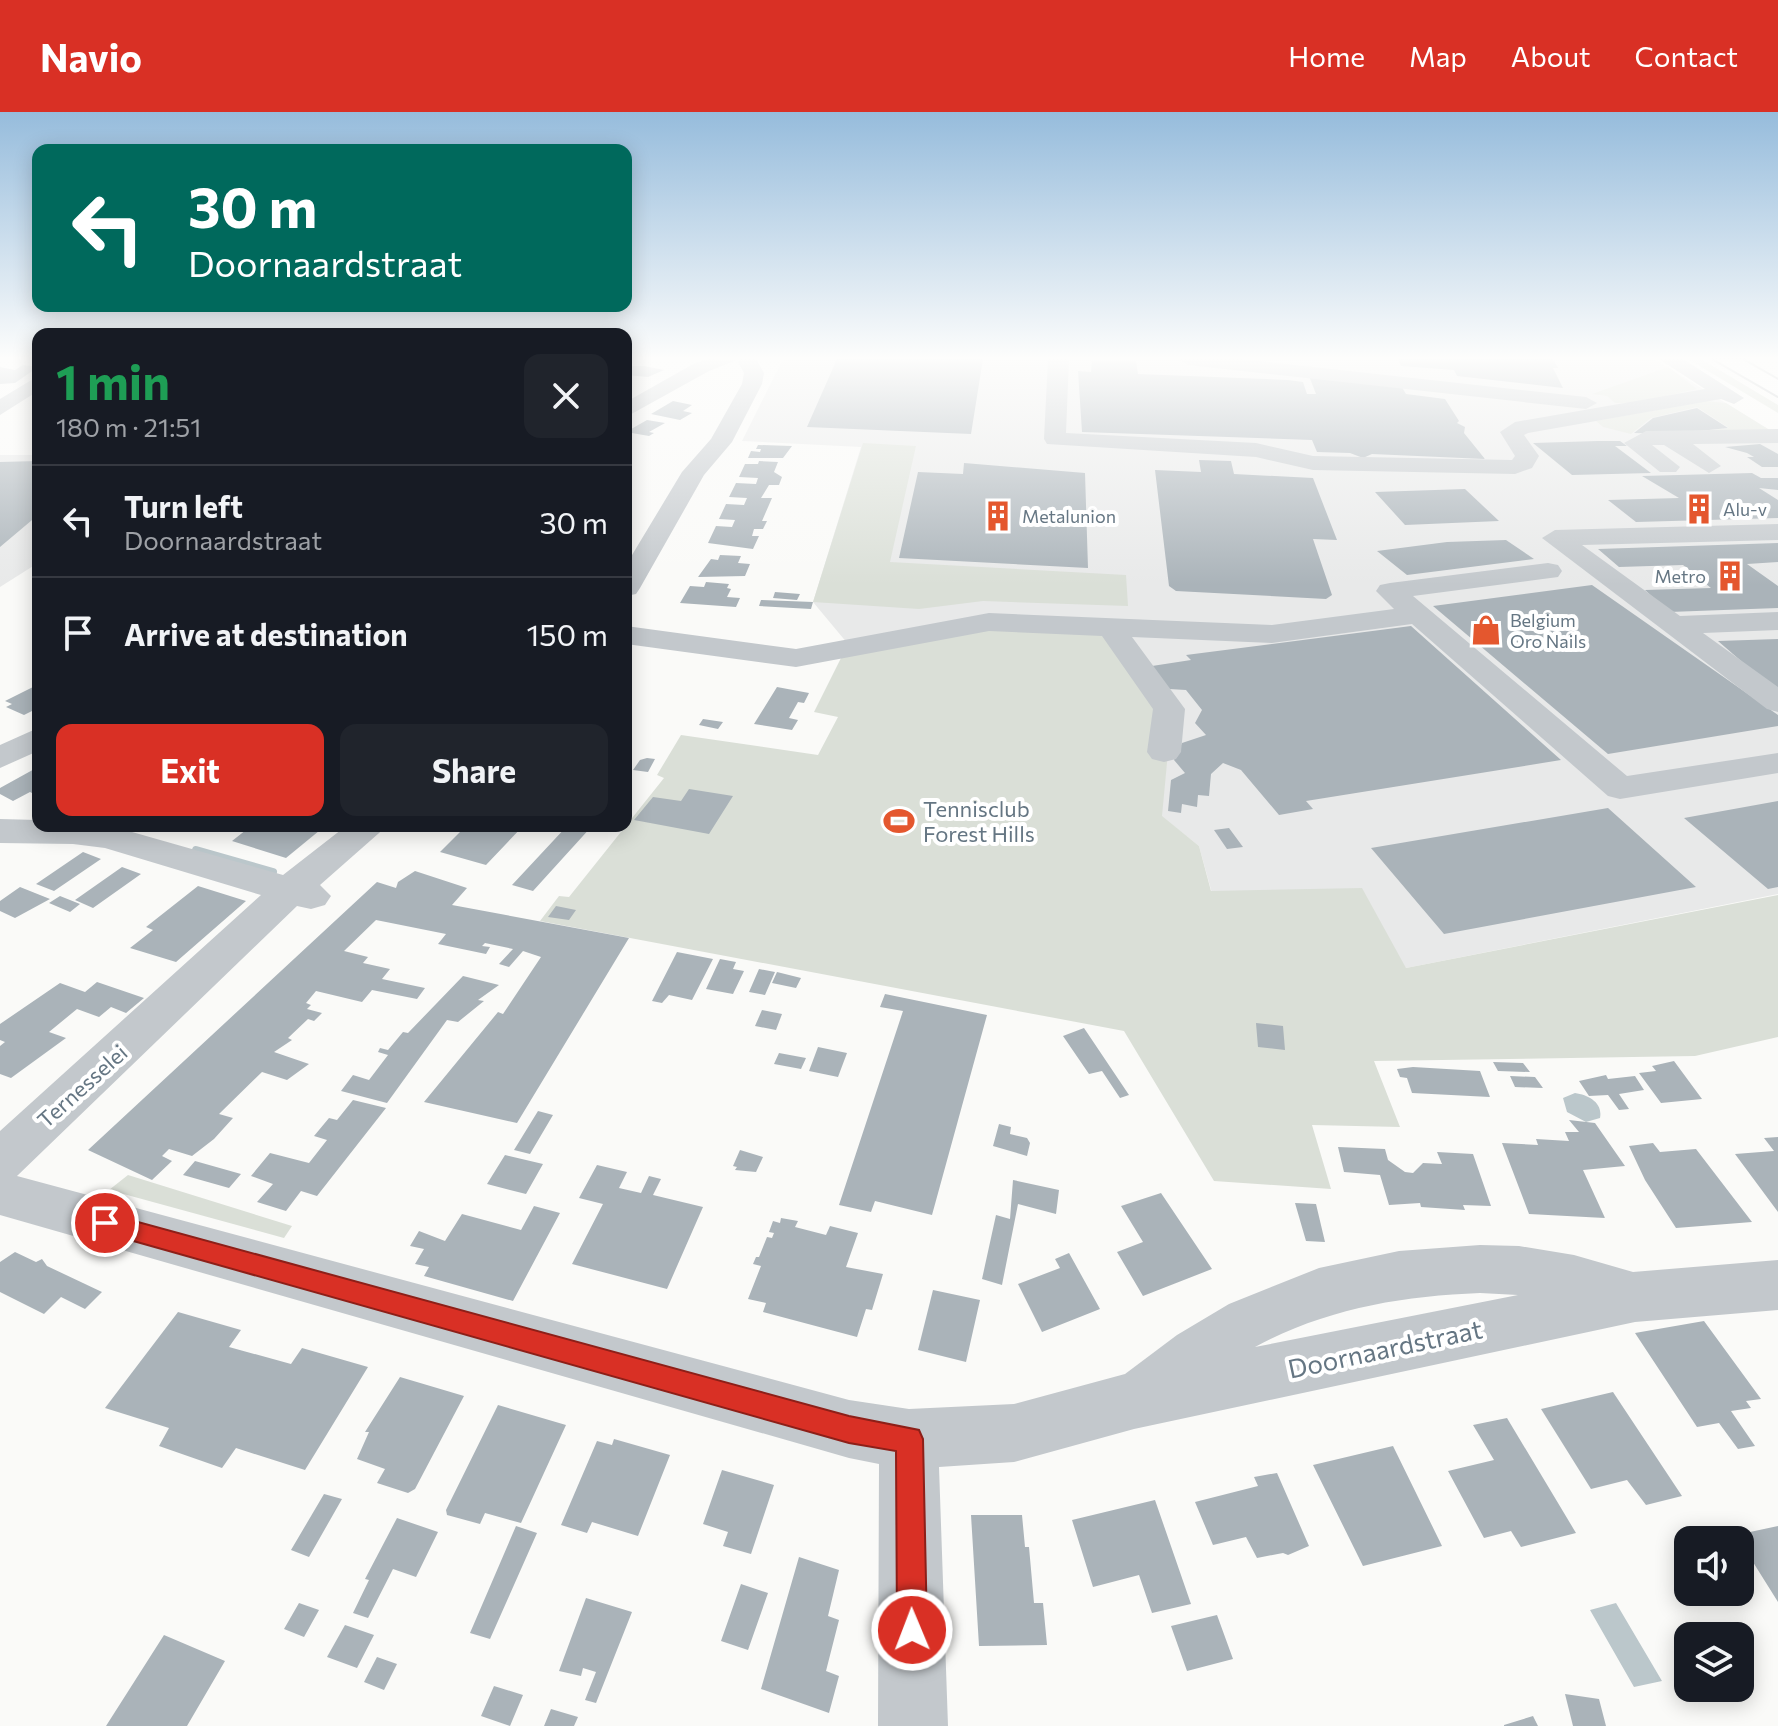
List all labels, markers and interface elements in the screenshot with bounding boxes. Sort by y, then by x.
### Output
text: Navio [40,33,142,80]
text: Home [1288,39,1365,73]
text: Map [1409,39,1467,73]
text: About [1511,39,1591,73]
text: Contact [1635,39,1738,73]
text: 30 m [188,171,317,240]
icon: left [56,176,160,280]
text: Doornaardstraat [188,240,462,284]
text: 1 min [56,351,170,410]
button: close [524,354,608,438]
text: 180 m · 21:51 [56,411,201,442]
text: Turn left [124,487,243,524]
building icon: Alu-v [1682,492,1716,526]
place label: Alu-v [1723,498,1767,520]
icon: left [56,499,100,543]
building icon: Metalunion [981,499,1015,533]
text: 30 m [539,503,608,540]
place label: Metalunion [1022,505,1116,527]
text: Doornaardstraat [124,524,322,555]
building icon: Metro [1713,559,1747,593]
place label: Metro [1654,565,1706,587]
place label: Belgium Oro Nails [1510,609,1586,652]
icon: arrive [56,611,100,655]
shop icon: Belgium Oro Nails [1469,613,1503,647]
text: Arrive at destination [124,615,408,652]
text: 150 m [526,615,608,652]
button: Exit [56,724,324,816]
button: Share [340,724,608,816]
place label: Tennisclub Forest Hills [923,795,1035,847]
sports icon: Tennisclub Forest Hills [882,804,916,838]
street label: Ternesselei [32,1039,132,1133]
pin [71,1189,139,1257]
icon: arrive [83,1201,127,1245]
street label: Doornaardstraat [1285,1312,1485,1384]
map controls [1674,1526,1754,1702]
button: sound [1674,1526,1754,1606]
position arrow [870,1588,954,1672]
button: layers [1674,1622,1754,1702]

